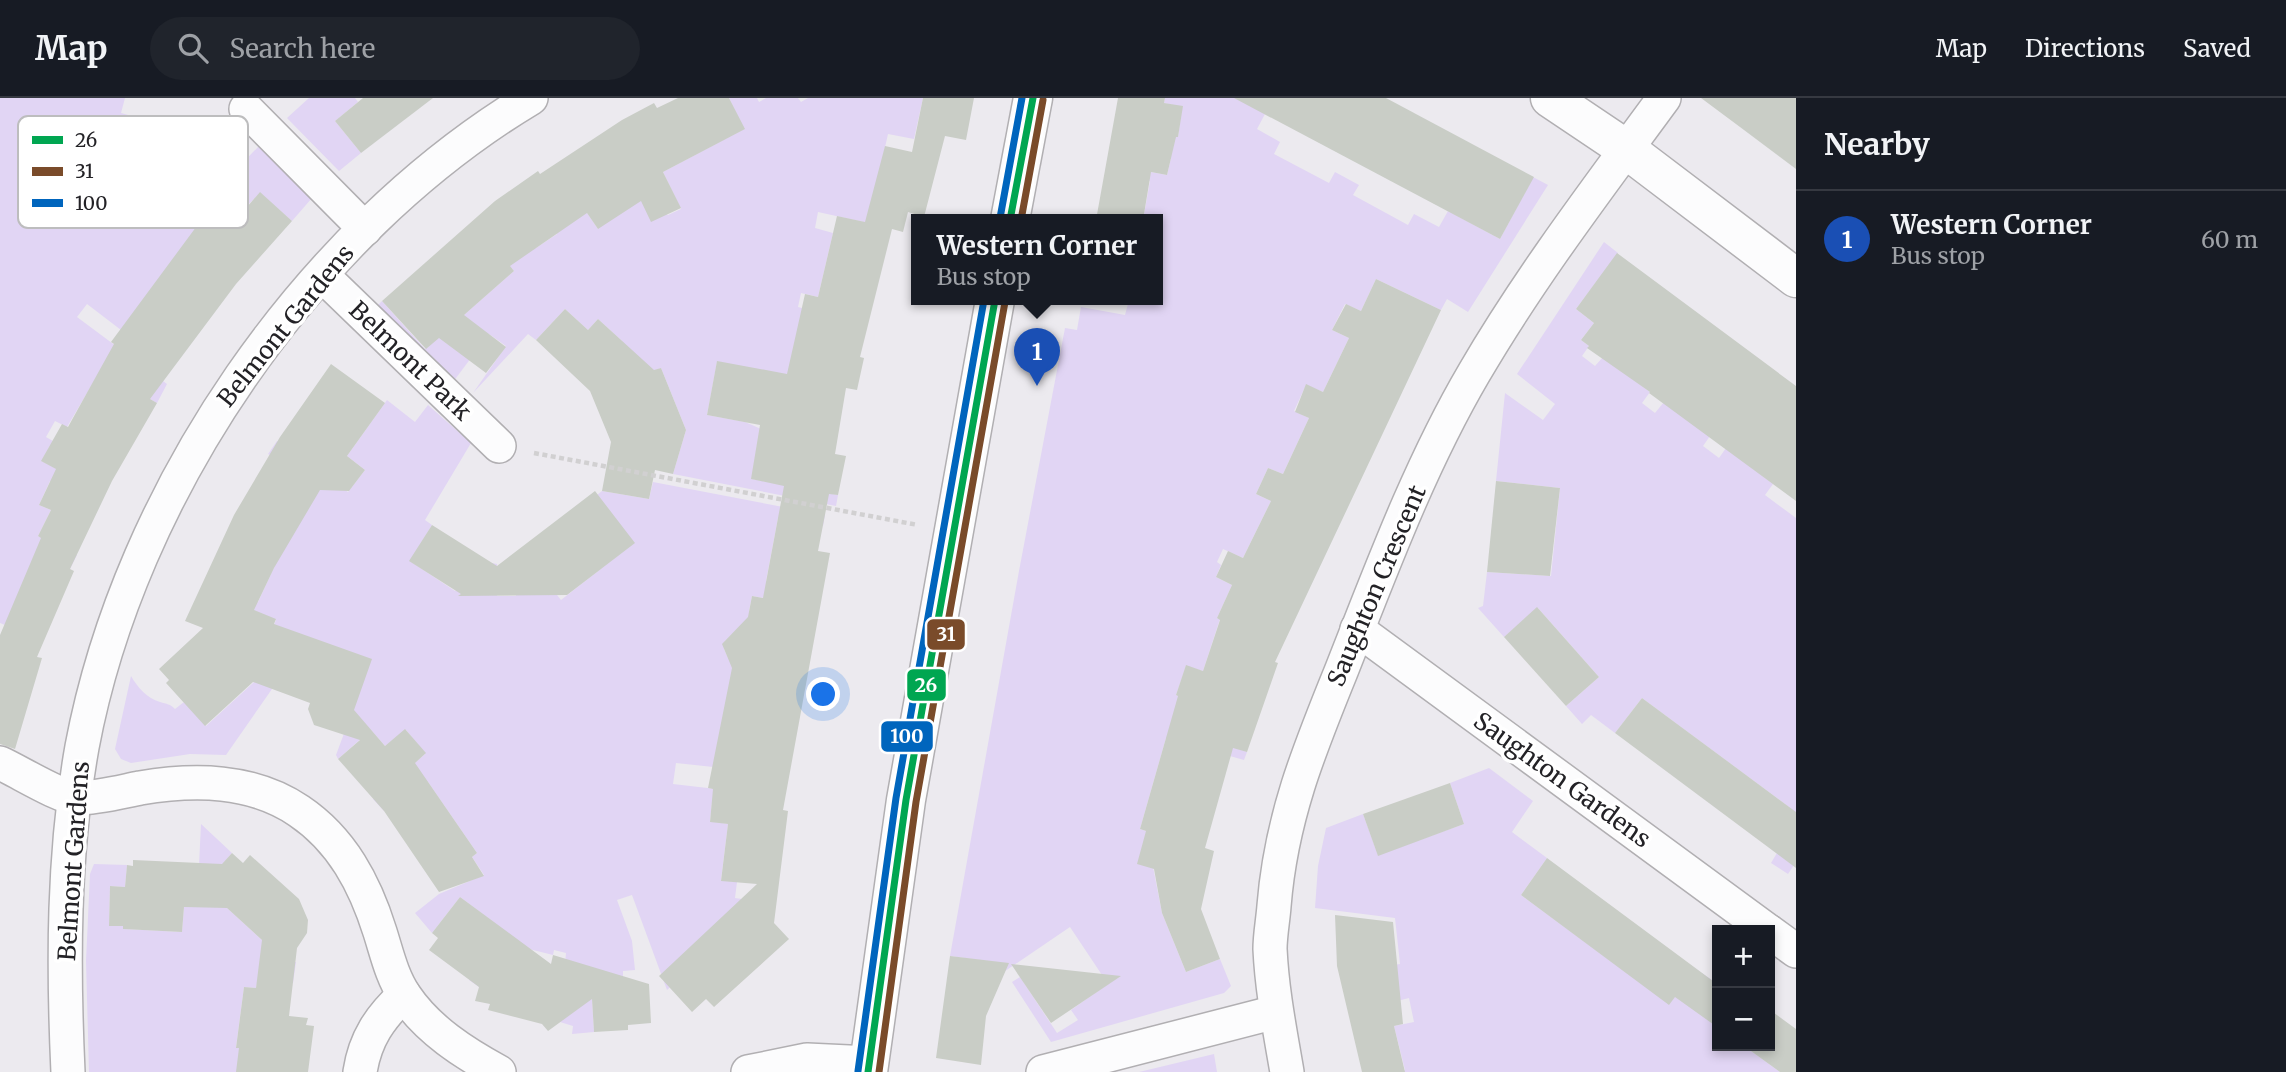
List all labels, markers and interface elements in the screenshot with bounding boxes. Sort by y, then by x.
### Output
search box [150,17,640,80]
text: Map [35,28,108,69]
icon: search [174,29,212,67]
text: Search here [230,32,375,65]
text: Map [1936,33,1987,64]
text: Directions [2025,33,2145,64]
text: Saved [2183,33,2251,64]
legend [18,116,248,228]
text: Nearby [1824,125,1930,163]
text: 26 [75,128,97,152]
text: 31 [75,159,94,183]
text: 100 [75,191,107,215]
text: Western Corner [1891,208,2092,241]
popup [911,214,1163,305]
text: 1 [1842,225,1852,254]
text: 60 m [2201,225,2258,254]
text: Western Corner [937,229,1137,262]
street label: Belmont Gardens [211,238,361,413]
text: Bus stop [1891,241,1985,270]
text: Bus stop [937,262,1031,291]
street label: Belmont Park [343,294,479,427]
pin: 1 [1014,328,1060,386]
street label: Saughton Crescent [1320,480,1433,691]
line badge: 31 [926,618,966,651]
text: 31 [937,622,956,646]
line badge: 26 [906,668,947,702]
text: 26 [915,673,937,697]
your location [806,677,840,711]
street label: Saughton Gardens [1468,705,1657,854]
line badge: 100 [880,720,934,753]
text: 100 [890,724,924,748]
street label: Belmont Gardens [51,760,96,962]
map controls [1712,925,1775,1051]
button: + [1712,925,1775,988]
button: − [1712,988,1775,1051]

